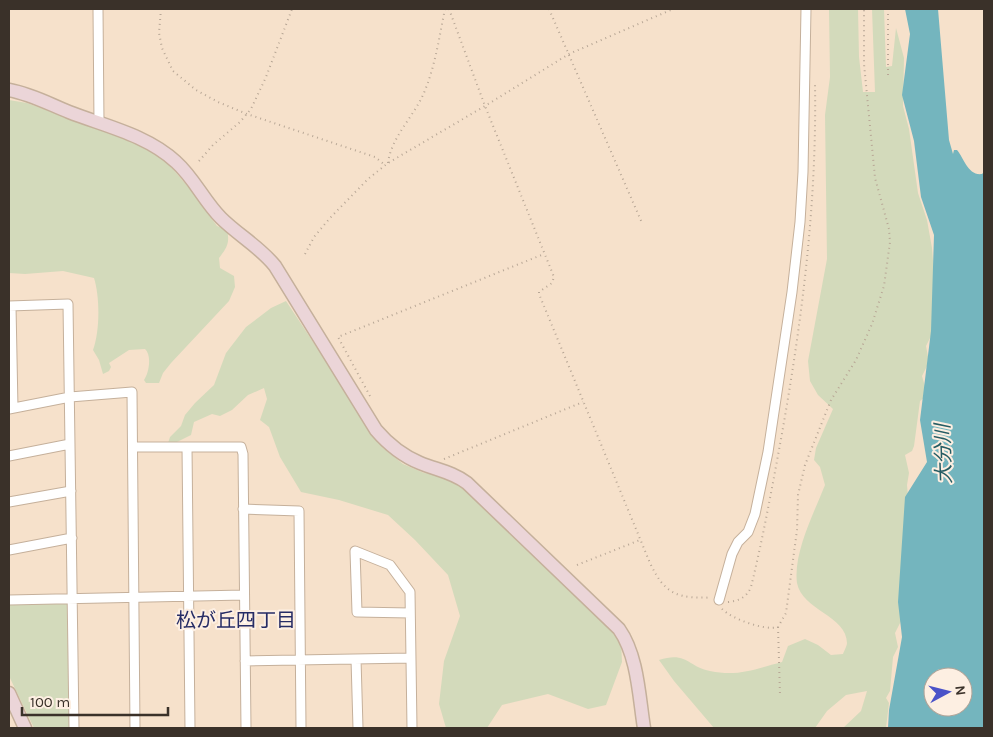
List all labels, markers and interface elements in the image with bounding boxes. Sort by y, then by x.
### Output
water label: 大分川 [931,422,956,484]
district label: 松が丘四丁目 [176,609,296,632]
north arrow [923,667,973,717]
scale bar [22,684,169,716]
text: N [951,684,969,696]
text: 100 m [30,693,70,711]

